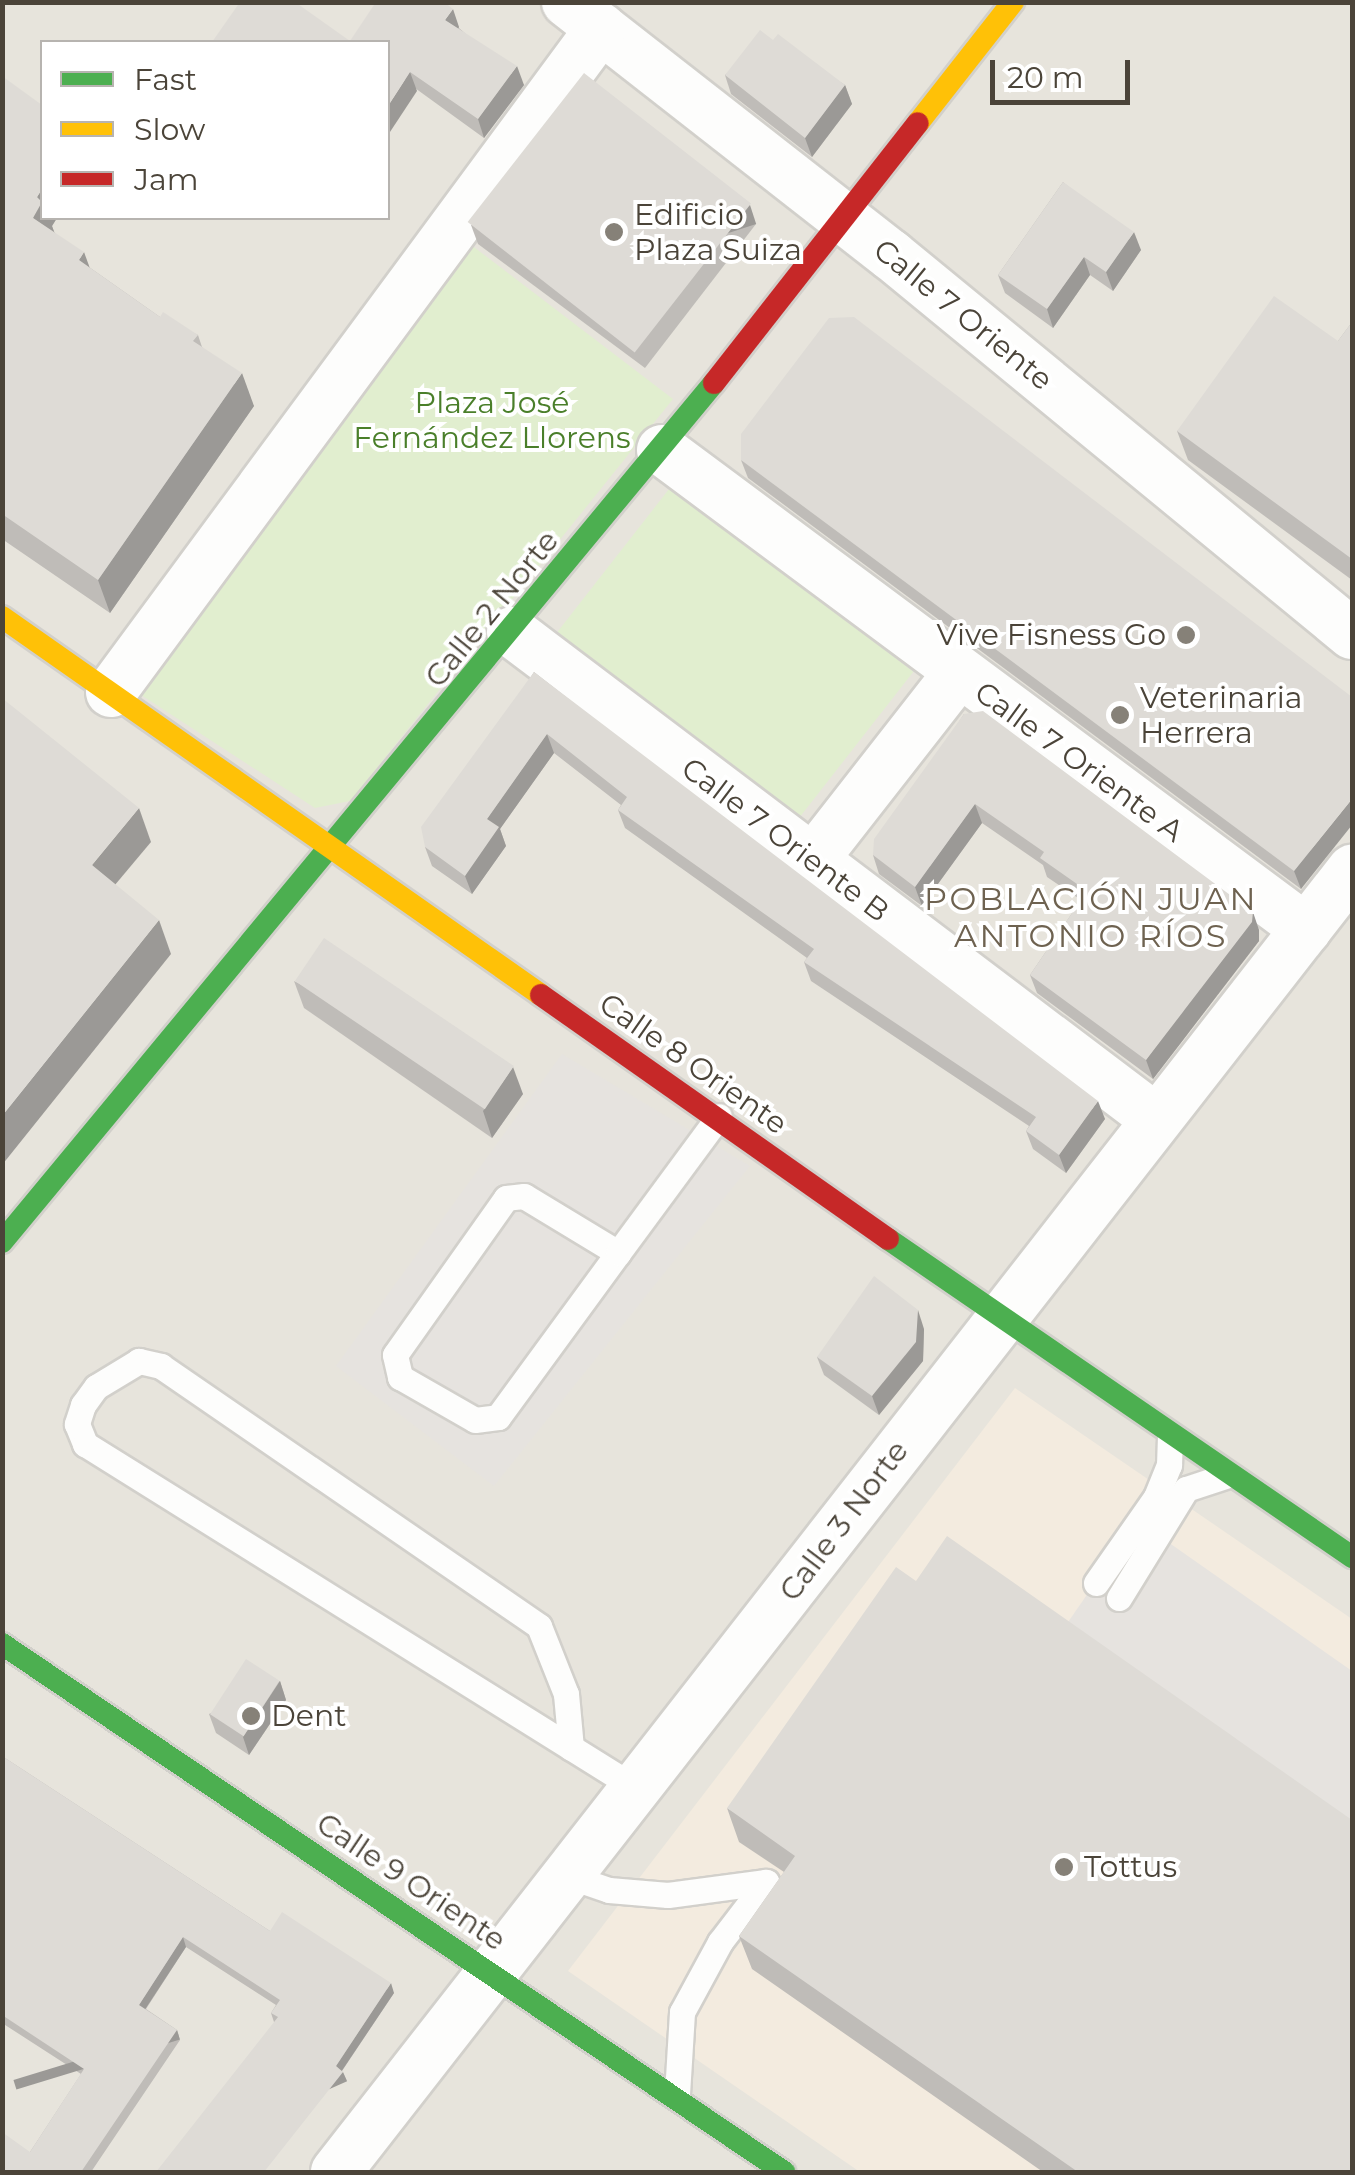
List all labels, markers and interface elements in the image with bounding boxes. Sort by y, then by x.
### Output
legend [40,40,390,220]
scale bar [995,40,1135,102]
text: 20 m [1007,59,1084,96]
text: Fast [134,61,197,98]
text: Slow [134,111,205,148]
text: Jam [134,161,199,198]
place label: Edificio Plaza Suiza [634,197,802,268]
marker: Edificio Plaza Suiza [603,221,625,243]
street label: Calle 7 Oriente [866,232,1060,398]
park label: Plaza José Fernández Llorens [353,385,631,456]
street label: Calle 2 Norte [418,523,566,695]
place label: Vive Fisness Go [936,617,1166,653]
marker: Vive Fisness Go [1175,624,1197,646]
street label: Calle 7 Oriente A [968,674,1190,850]
place label: Veterinaria Herrera [1140,680,1303,750]
marker: Veterinaria Herrera [1109,704,1131,726]
street label: Calle 7 Oriente B [674,750,896,930]
district label: POBLACIÓN JUAN ANTONIO RÍOS [924,881,1258,956]
street label: Calle 8 Oriente [592,986,794,1142]
street label: Calle 3 Norte [772,1434,916,1608]
place label: Dent [271,1698,346,1734]
marker: Dent [240,1705,262,1727]
street label: Calle 9 Oriente [310,1806,512,1958]
place label: Tottus [1084,1849,1177,1885]
marker: Tottus [1053,1856,1075,1878]

